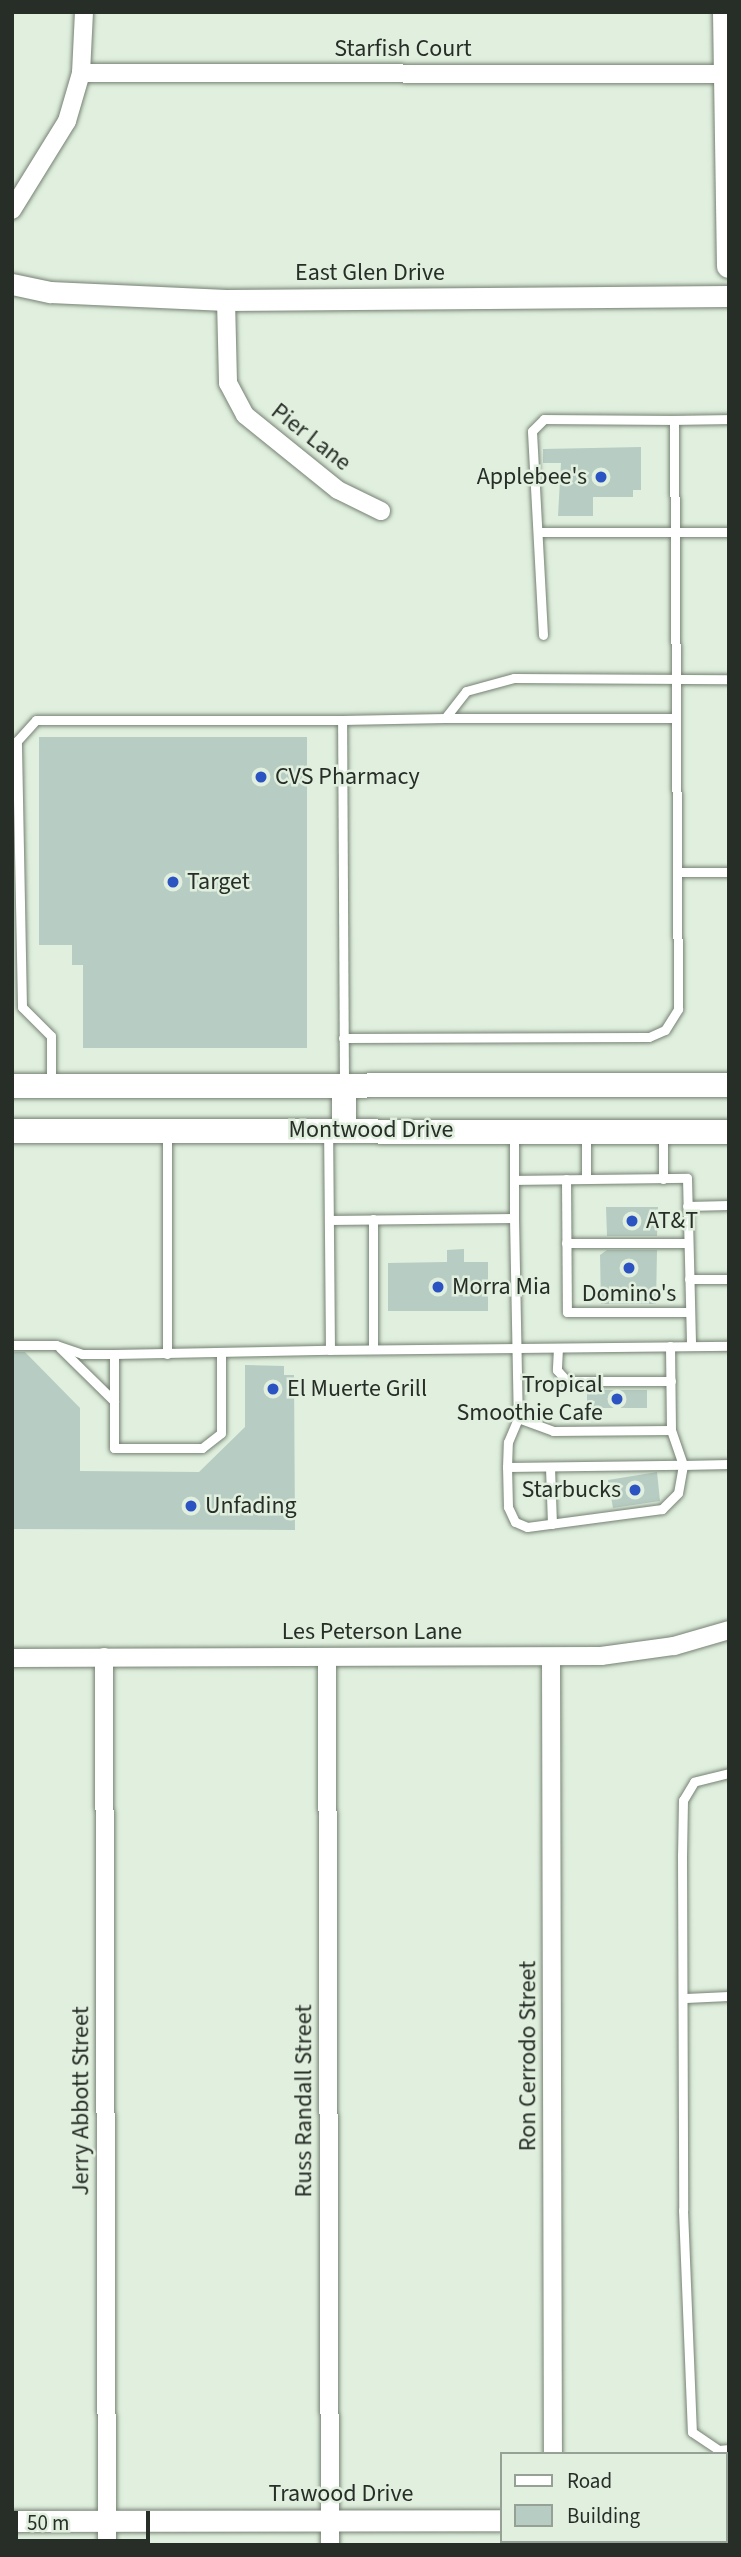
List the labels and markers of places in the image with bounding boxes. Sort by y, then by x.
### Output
place label: Applebee's [477,463,587,491]
marker: Applebee's [593,469,609,485]
place label: CVS Pharmacy [275,763,420,791]
marker: CVS Pharmacy [253,769,269,785]
place label: Target [187,868,250,896]
marker: Target [165,874,181,890]
place label: AT&T [646,1207,698,1235]
marker: AT&T [624,1213,640,1229]
marker: Domino's [621,1260,637,1276]
place label: Morra Mia [452,1273,551,1301]
marker: Morra Mia [430,1279,446,1295]
place label: Domino's [582,1280,676,1308]
place label: Tropical Smoothie Cafe [456,1371,603,1427]
place label: El Muerte Grill [287,1375,427,1403]
marker: El Muerte Grill [265,1381,281,1397]
marker: Tropical Smoothie Cafe [609,1391,625,1407]
place label: Starbucks [522,1476,621,1504]
marker: Starbucks [627,1482,643,1498]
place label: Unfading [205,1492,297,1520]
marker: Unfading [183,1498,199,1514]

